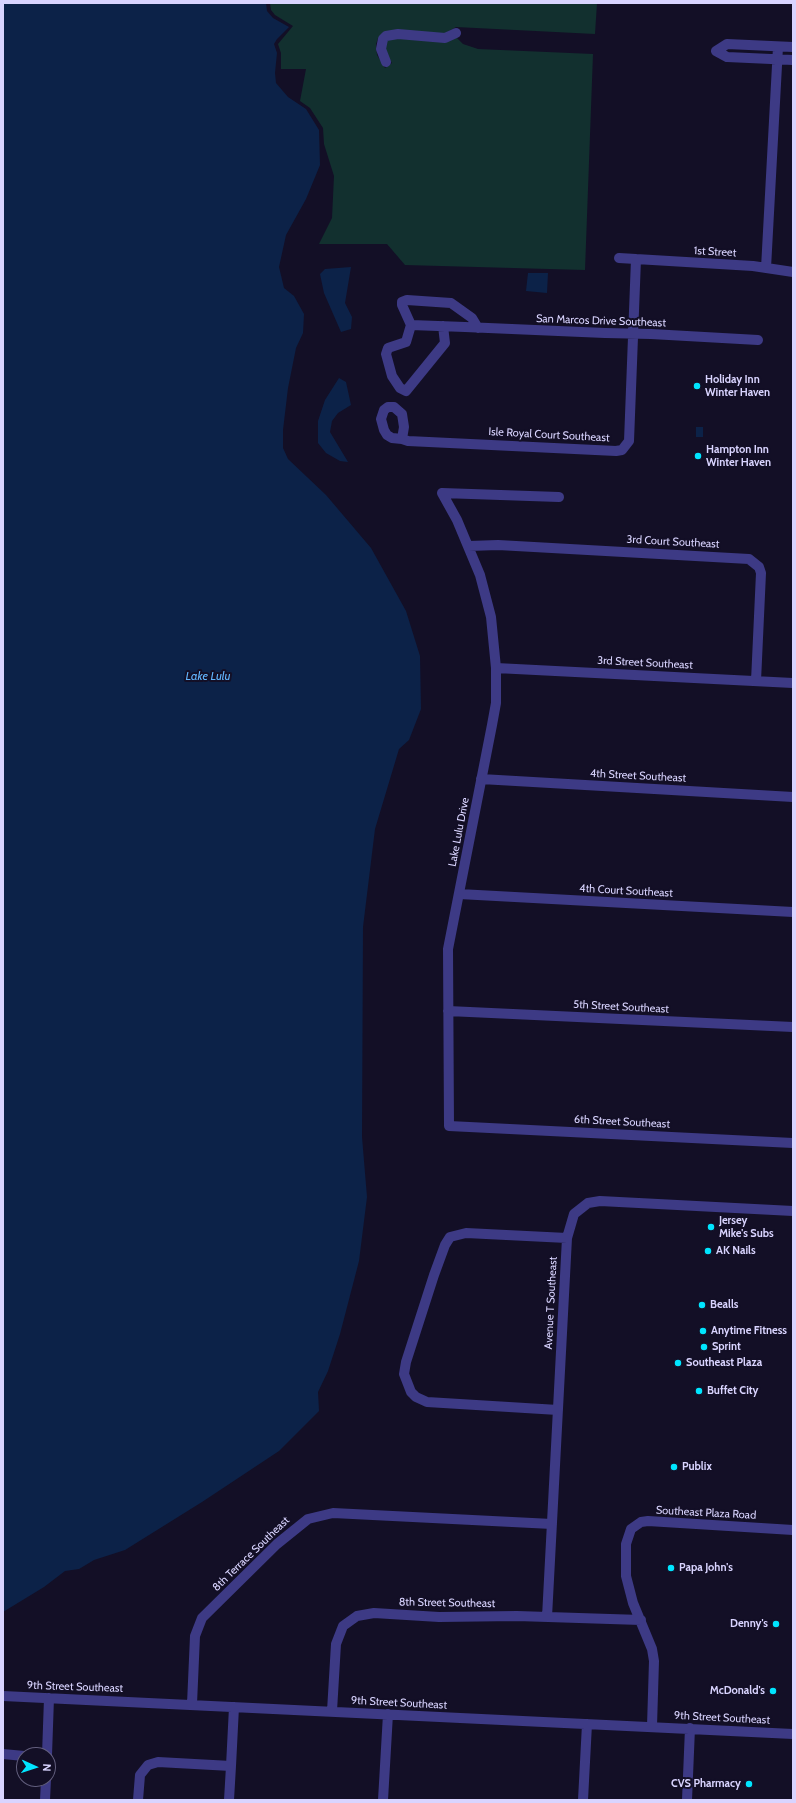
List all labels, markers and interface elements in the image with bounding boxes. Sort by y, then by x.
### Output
street label: 1st Street [693,244,737,260]
street label: San Marcos Drive Southeast [536,312,666,330]
place label: Holiday Inn Winter Haven [705,373,770,399]
marker: Holiday Inn Winter Haven [692,381,702,391]
street label: Isle Royal Court Southeast [488,425,610,445]
place label: Hampton Inn Winter Haven [706,443,771,469]
marker: Hampton Inn Winter Haven [693,451,703,461]
street label: 3rd Court Southeast [626,533,720,551]
street label: 3rd Street Southeast [597,654,693,672]
water label: Lake Lulu [185,669,231,683]
street label: 4th Street Southeast [590,767,686,785]
street label: Lake Lulu Drive [446,796,472,868]
street label: 4th Court Southeast [579,882,673,900]
street label: 5th Street Southeast [573,998,669,1016]
street label: 6th Street Southeast [574,1113,670,1131]
place label: Jersey Mike's Subs [719,1214,774,1240]
marker: Jersey Mike's Subs [706,1222,716,1232]
place label: AK Nails [716,1244,756,1258]
marker: AK Nails [703,1246,713,1256]
street label: Avenue T Southeast [542,1256,560,1350]
place label: Bealls [710,1298,738,1312]
marker: Bealls [697,1300,707,1310]
place label: Anytime Fitness [711,1324,787,1338]
marker: Anytime Fitness [698,1326,708,1336]
place label: Sprint [712,1340,741,1354]
marker: Sprint [699,1342,709,1352]
place label: Southeast Plaza [686,1356,762,1370]
marker: Southeast Plaza [673,1358,683,1368]
place label: Buffet City [707,1384,759,1398]
marker: Buffet City [694,1386,704,1396]
place label: Publix [682,1460,712,1474]
marker: Publix [669,1462,679,1472]
street label: Southeast Plaza Road [655,1504,757,1522]
street label: 8th Terrace Southeast [210,1514,292,1594]
place label: Papa John's [679,1561,733,1575]
marker: Papa John's [666,1563,676,1573]
street label: 8th Street Southeast [399,1596,495,1610]
place label: Denny's [730,1617,768,1631]
marker: Denny's [771,1619,781,1629]
street label: 9th Street Southeast [27,1679,123,1695]
place label: McDonald's [710,1684,765,1698]
marker: McDonald's [768,1686,778,1696]
street label: 9th Street Southeast [351,1694,447,1712]
street label: 9th Street Southeast [674,1709,770,1727]
north arrow [16,1747,56,1787]
text: N [40,1763,54,1772]
place label: CVS Pharmacy [671,1777,741,1791]
marker: CVS Pharmacy [744,1779,754,1789]

